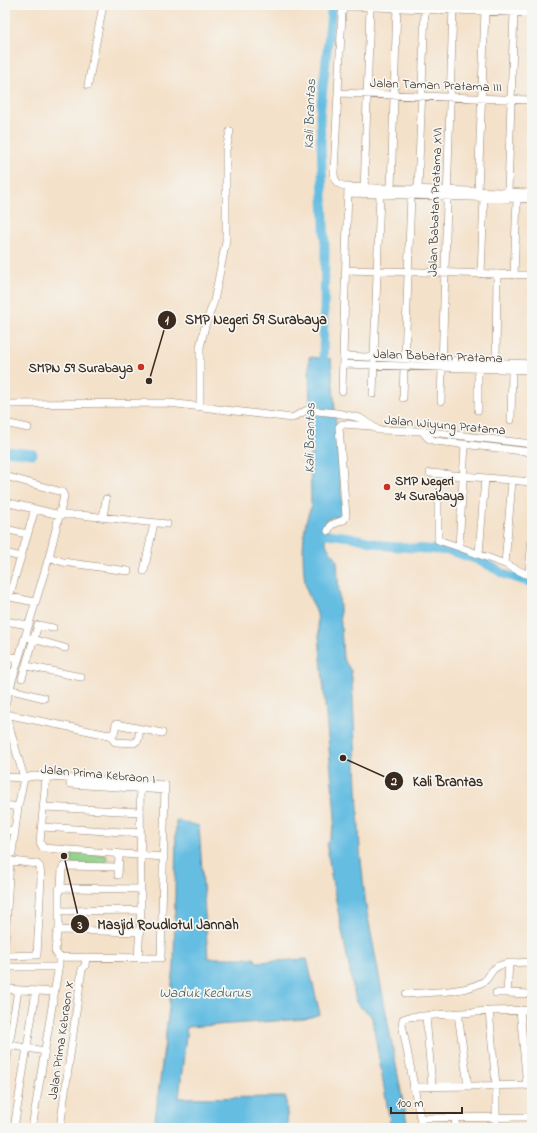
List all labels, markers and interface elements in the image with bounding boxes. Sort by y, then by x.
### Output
street label: Jalan Taman Pratama III [370,74,502,97]
water label: Kali Brantas [299,78,322,150]
street label: Jalan Babatan Pratama XVI [423,127,448,277]
callout: SMP Negeri 59 Surabaya [157,307,335,333]
text: SMP Negeri 59 Surabaya [185,310,327,333]
text: 1 [165,312,169,330]
street label: Jalan Babatan Pratama [373,345,503,368]
place label: SMPN 59 Surabaya [28,359,133,380]
marker: SMPN 59 Surabaya [136,362,146,372]
water label: Kali Brantas [299,402,322,473]
street label: Jalan Wiyung Pratama [383,411,506,441]
place label: SMP Negeri 34 Surabaya [394,472,464,508]
marker: SMP Negeri 34 Surabaya [382,482,392,492]
street label: Jalan Prima Kebraon I [40,760,156,789]
callout: Kali Brantas [384,768,491,794]
text: Kali Brantas [413,772,483,793]
text: 2 [390,773,397,791]
callout: Masjid Roudlotul Jannah [70,911,247,937]
text: Masjid Roudlotul Jannah [97,915,239,936]
text: 3 [77,917,83,935]
street label: Jalan Prima Kebraon X [44,979,79,1101]
water label: Waduk Kedurus [159,983,252,1004]
scale bar [391,1089,462,1115]
text: 100 m [397,1095,424,1113]

